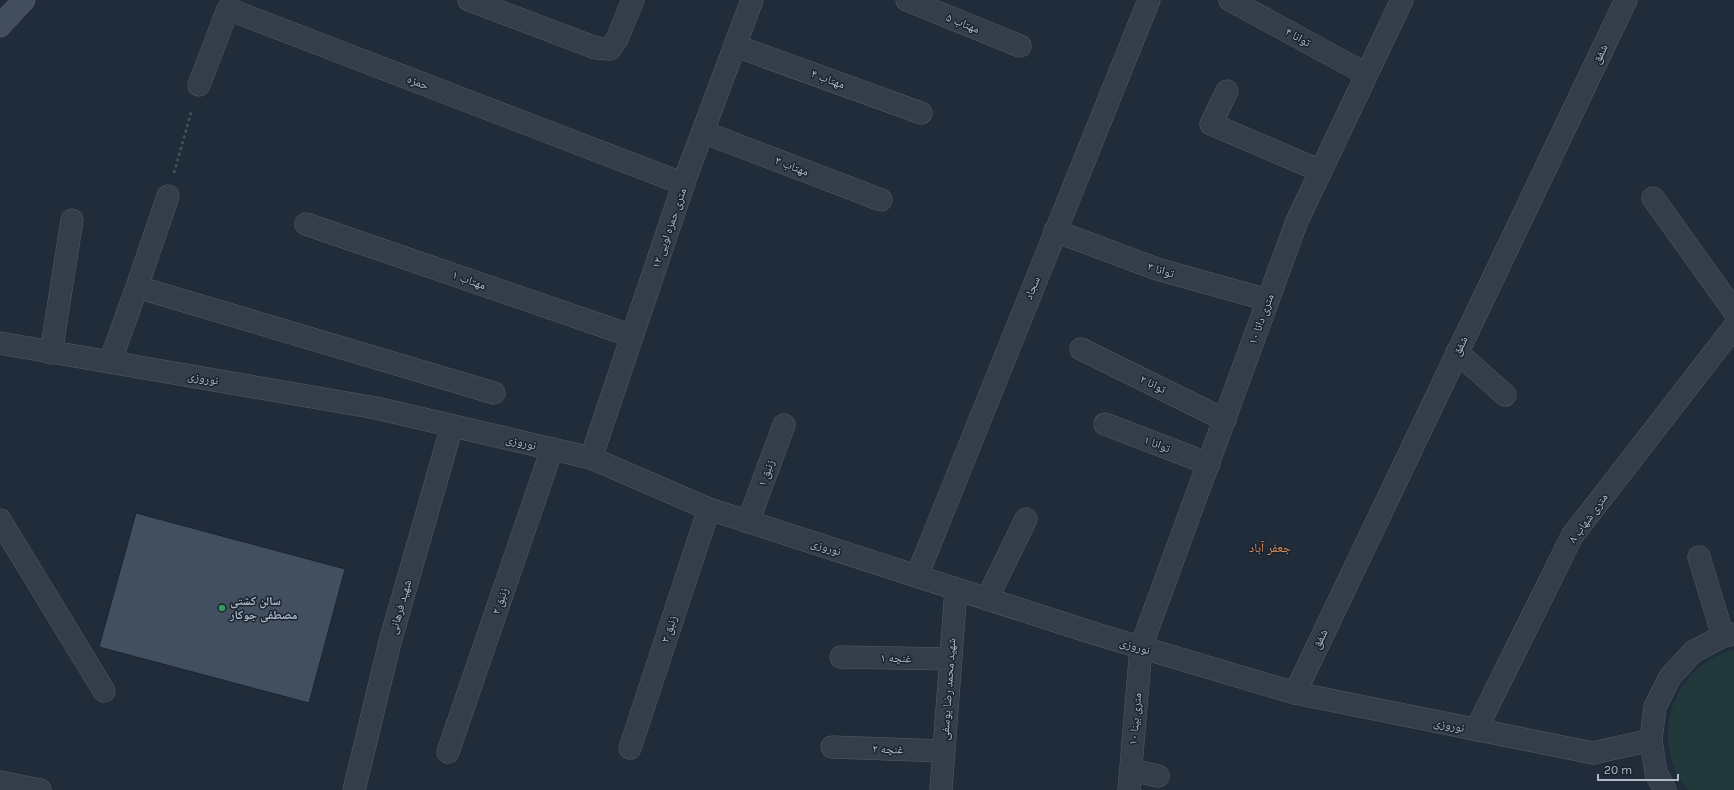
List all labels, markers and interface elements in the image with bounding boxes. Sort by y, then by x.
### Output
street label: مهتاب ۵ [944,10,982,36]
street label: توانا ۴ [1283,24,1314,50]
street label: شفق [1589,42,1611,66]
street label: مهتاب ۴ [809,66,847,92]
street label: حمزه [405,71,431,93]
street label: مهتاب ۳ [773,153,811,179]
street label: ۱۲ متری حمزه لویی [649,186,690,270]
street label: توانا ۳ [1146,259,1176,281]
street label: مهتاب ۱ [450,268,488,293]
street label: سجاد [1021,274,1043,302]
street label: ۱۰ متری دانا [1245,292,1277,346]
street label: شفق [1449,334,1471,358]
street label: نوروزی [186,368,220,388]
street label: توانا ۲ [1138,372,1169,396]
street label: نوروزی [504,432,538,452]
street label: توانا ۱ [1142,433,1173,456]
street label: زنبق ۱ [755,457,778,488]
street label: ۸ متری شهاب [1565,490,1611,546]
street label: نوروزی [809,536,843,558]
district label: جعفر آباد [1249,540,1291,556]
street label: شهید فرهانی [386,578,415,636]
street label: زنبق ۲ [489,585,512,616]
place label: سالن کشتی مصطفی جوکار [229,594,298,623]
marker: سالن کشتی مصطفی جوکار [217,603,227,613]
street label: زنبق ۳ [658,613,680,644]
street label: شفق [1309,627,1331,651]
street label: نوروزی [1118,635,1152,657]
street label: شهید محمد رضا یوسفی [937,637,959,741]
street label: غنچه ۱ [880,651,912,665]
street label: ۱۰ متری بینا [1126,692,1145,746]
street label: نوروزی [1432,715,1466,735]
street label: غنچه ۲ [872,741,904,757]
scale bar [1598,756,1678,782]
text: 20 m [1604,763,1632,777]

